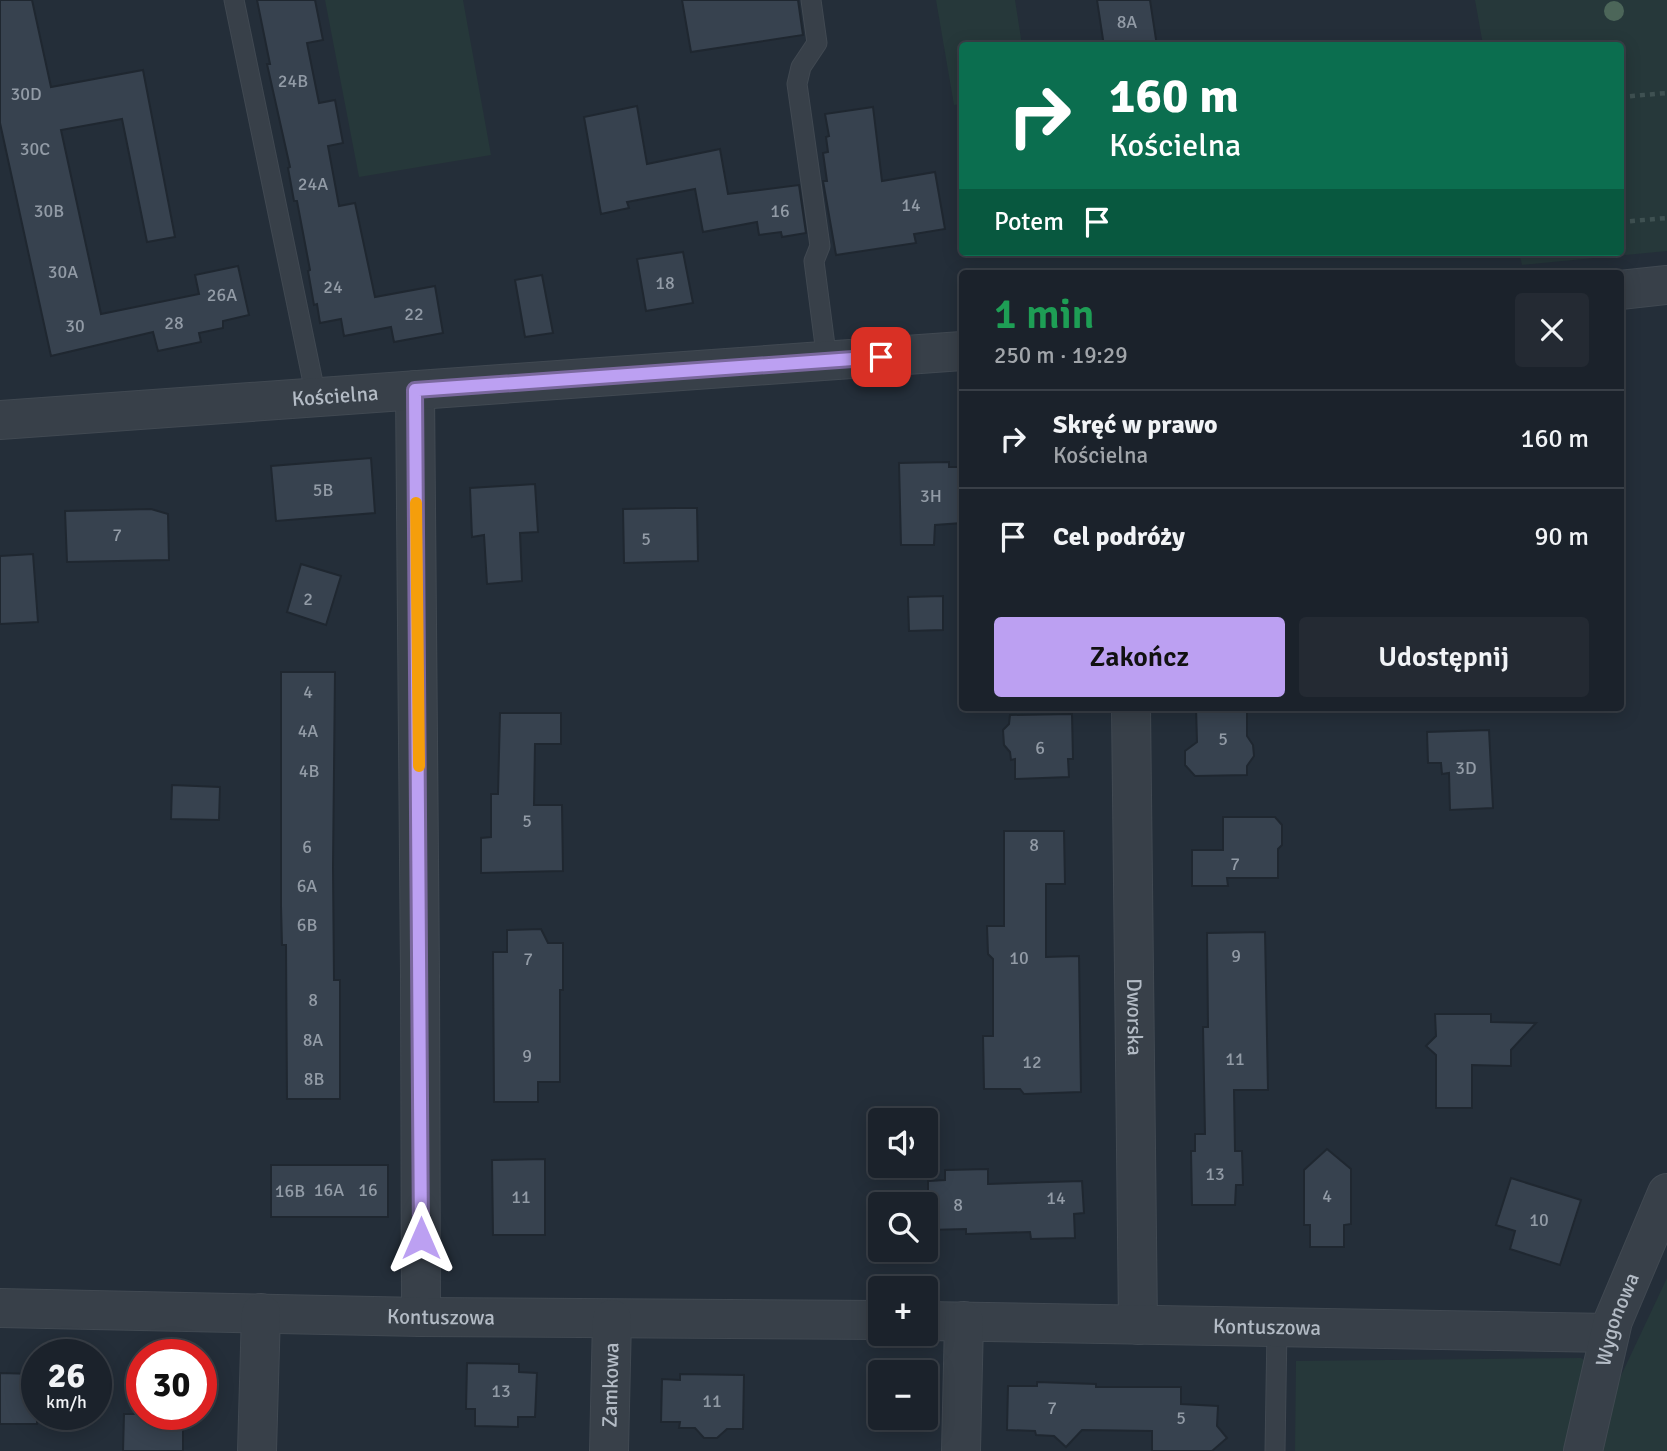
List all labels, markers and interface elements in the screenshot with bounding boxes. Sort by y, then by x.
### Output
house number: 8A [1117,11,1137,33]
text: 160 m [1109,66,1239,126]
house number: 24B [278,70,308,92]
icon: right [994,70,1085,161]
house number: 30D [10,83,42,105]
text: Kościelna [1109,126,1241,165]
house number: 30C [20,138,50,160]
house number: 24A [298,173,328,195]
house number: 14 [901,194,921,216]
house number: 30B [34,200,64,222]
house number: 16 [770,200,790,222]
icon: arrive [1078,203,1116,241]
text: Potem [994,206,1064,238]
house number: 30A [48,261,78,283]
house number: 18 [655,272,675,294]
house number: 24 [323,276,343,298]
house number: 26A [207,284,237,306]
text: 1 min [994,289,1095,340]
button: close [1515,293,1589,367]
house number: 22 [404,303,424,325]
house number: 28 [164,312,184,334]
house number: 30 [65,315,85,337]
pin [851,327,911,387]
icon: arrive [862,338,900,376]
text: 250 m · 19:29 [994,341,1128,370]
street label: Kościelna [291,380,379,412]
text: Skręć w prawo [1053,409,1218,441]
icon: right [994,420,1032,458]
text: 160 m [1520,423,1589,455]
text: Kościelna [1053,441,1148,470]
house number: 5B [313,479,333,501]
house number: 3H [920,485,942,507]
icon: arrive [994,518,1032,556]
text: Cel podróży [1053,521,1185,553]
text: 90 m [1534,521,1589,553]
house number: 7 [112,524,122,546]
house number: 5 [641,528,651,550]
house number: 2 [303,588,313,610]
button: Zakończ [994,617,1285,697]
button: Udostępnij [1299,617,1589,697]
house number: 4 [303,681,313,703]
house number: 4A [298,720,318,742]
house number: 5 [1218,728,1228,750]
house number: 6 [1035,737,1045,759]
house number: 3D [1455,757,1477,779]
house number: 4B [299,760,319,782]
house number: 5 [522,810,532,832]
house number: 8 [1029,834,1039,856]
house number: 6 [302,836,312,858]
house number: 7 [1230,853,1240,875]
house number: 6A [297,875,317,897]
house number: 6B [297,914,317,936]
house number: 9 [1231,945,1241,967]
house number: 10 [1009,947,1029,969]
house number: 7 [523,948,533,970]
street label: Dworska [1121,978,1148,1056]
house number: 8 [308,989,318,1011]
house number: 8A [303,1029,323,1051]
house number: 9 [522,1045,532,1067]
house number: 11 [1225,1048,1245,1070]
house number: 12 [1022,1051,1042,1073]
house number: 8B [304,1068,324,1090]
map controls [868,1108,938,1430]
button: sound [868,1108,938,1178]
house number: 13 [1205,1163,1225,1185]
house number: 16A [314,1179,344,1201]
house number: 16 [358,1179,378,1201]
house number: 16B [275,1180,305,1202]
house number: 4 [1322,1185,1332,1207]
house number: 11 [511,1186,531,1208]
house number: 14 [1046,1187,1066,1209]
button: search [868,1192,938,1262]
house number: 8 [953,1194,963,1216]
position arrow [384,1201,458,1275]
house number: 10 [1529,1209,1549,1231]
street label: Wygonowa [1590,1269,1645,1369]
button: + [868,1276,938,1346]
street label: Kontuszowa [387,1303,495,1330]
street label: Kontuszowa [1213,1313,1321,1341]
speed limit sign: 30 [126,1339,217,1430]
street label: Zamkowa [597,1342,624,1428]
text: 26 [48,1354,85,1397]
button: − [868,1360,938,1430]
house number: 13 [491,1380,511,1402]
house number: 11 [702,1390,722,1412]
text: km/h [46,1391,87,1413]
house number: 7 [1047,1397,1057,1419]
house number: 5 [1176,1407,1186,1429]

